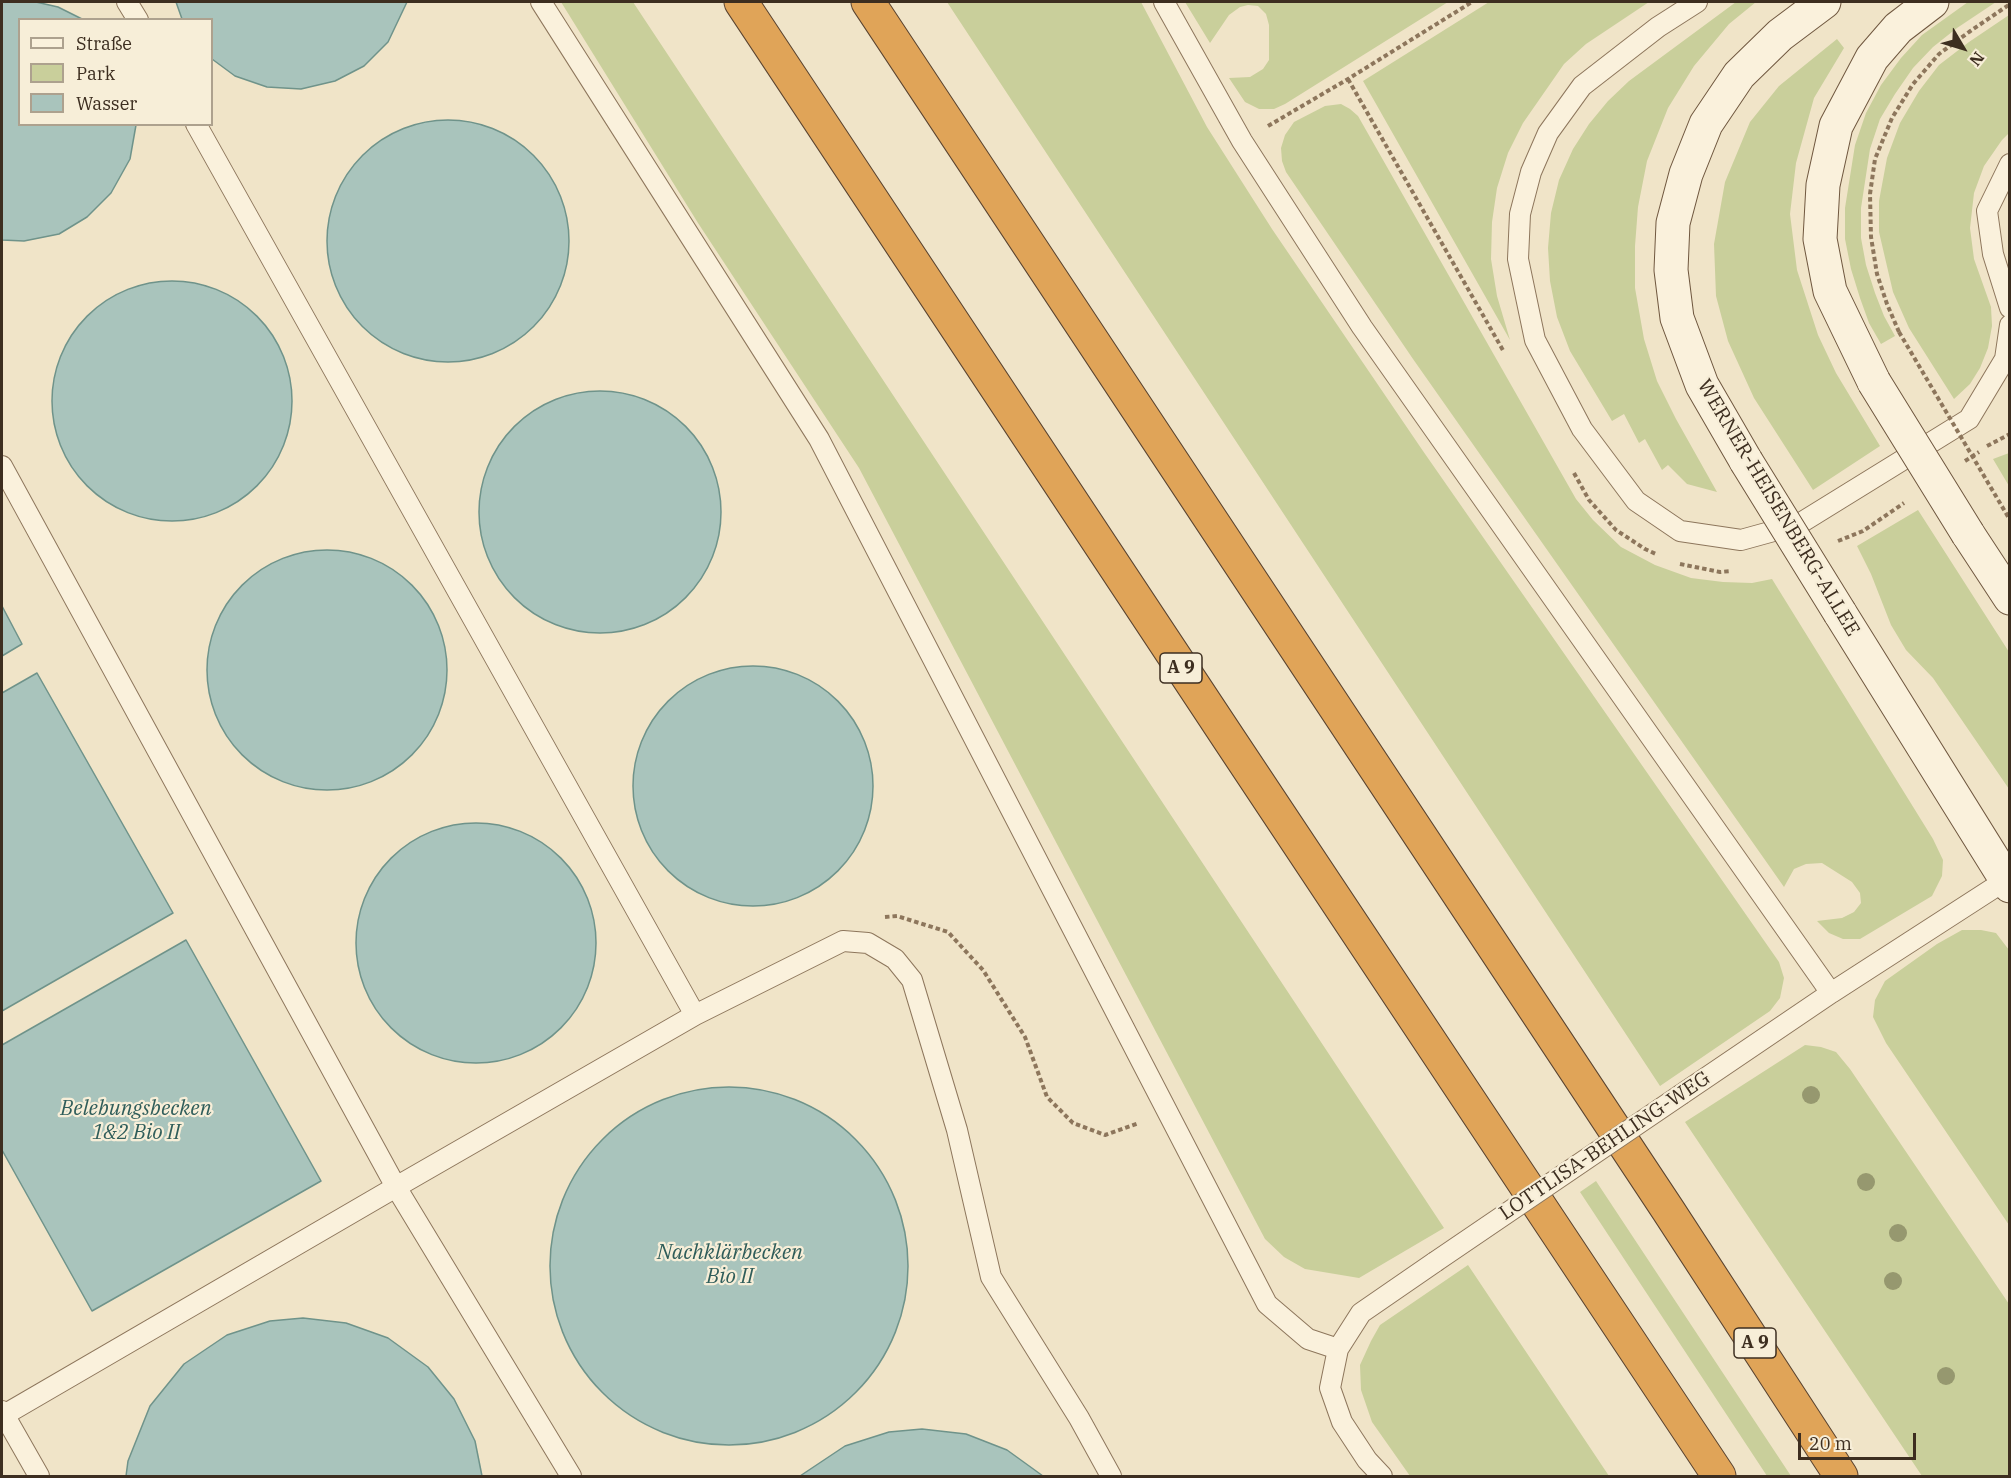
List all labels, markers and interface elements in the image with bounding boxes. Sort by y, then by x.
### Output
legend [18,18,213,126]
north arrow [1933,18,1993,78]
text: Straße [76,32,132,55]
text: N [1965,48,1989,70]
text: Park [76,62,115,85]
text: Wasser [76,92,137,115]
street label: WERNER-HEISENBERG-ALLEE [1692,375,1864,641]
road number: A 9 [1160,653,1202,683]
street label: LOTTLISA-BEHLING-WEG [1495,1066,1715,1226]
water label: Belebungsbecken 1&2 Bio II [60,1096,212,1146]
water label: Nachklärbecken Bio II [657,1240,803,1290]
road number: A 9 [1734,1328,1776,1358]
scale bar [1801,1421,1920,1459]
text: 20 m [1809,1432,1852,1455]

